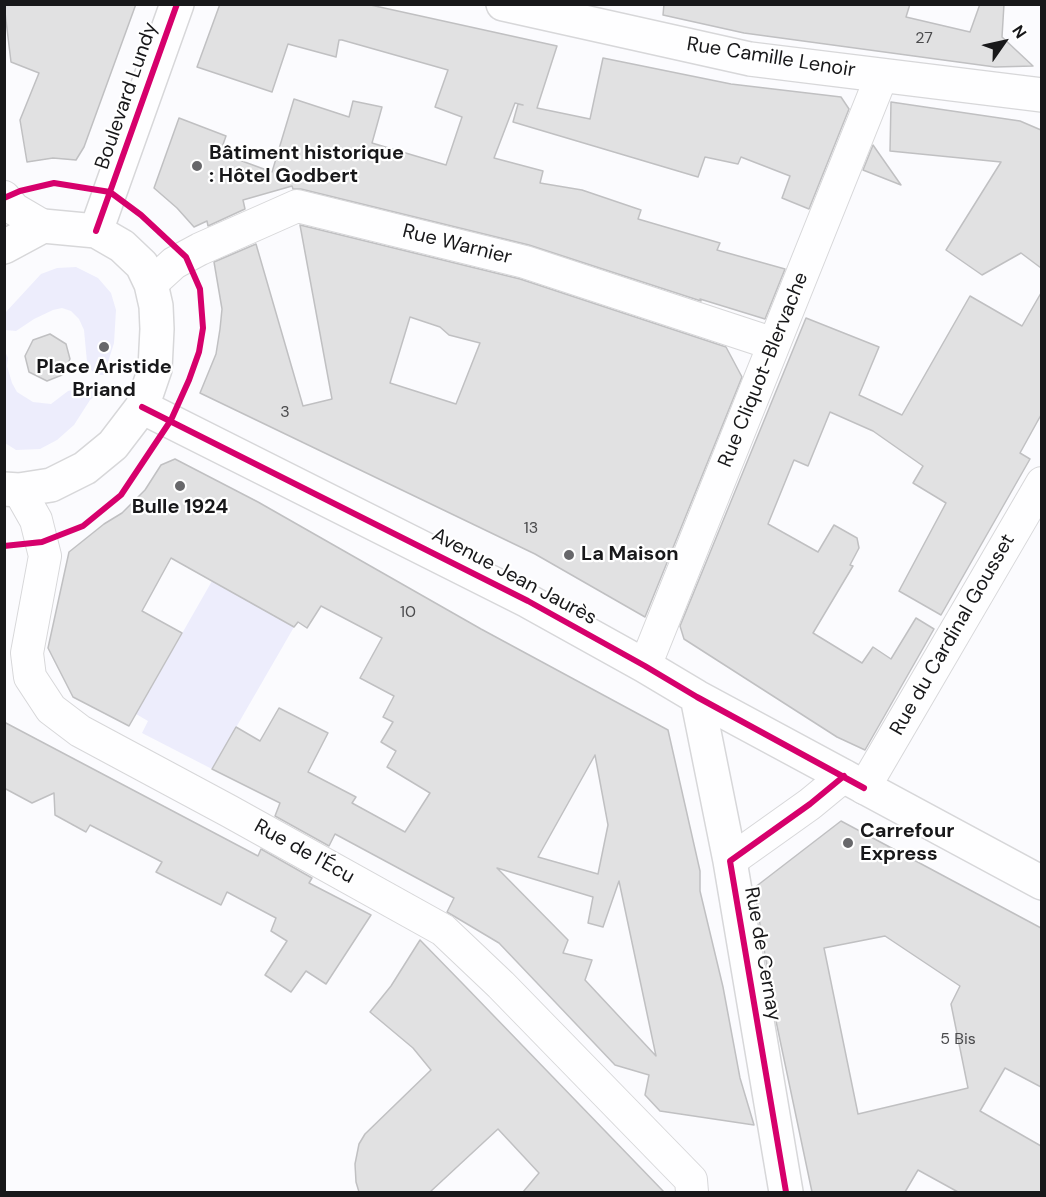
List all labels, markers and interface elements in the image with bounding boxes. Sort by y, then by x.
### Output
north arrow [974,12,1034,72]
street label: Boulevard Lundy [91,19,163,173]
text: N [1007,21,1031,42]
house number: 27 [915,29,933,49]
street label: Rue Camille Lenoir [685,33,857,83]
place label: Bâtiment historique : Hôtel Godbert [209,142,404,189]
marker: Bâtiment historique : Hôtel Godbert [190,159,204,173]
street label: Rue Warnier [400,220,514,270]
street label: Rue Cliquot-Blervache [714,269,814,471]
marker: Place Aristide Briand [97,340,111,354]
place label: Place Aristide Briand [36,356,172,403]
house number: 3 [280,403,290,423]
marker: Bulle 1924 [173,479,187,493]
place label: Bulle 1924 [132,496,228,520]
house number: 13 [524,519,538,539]
street label: Avenue Jean Jaurès [428,523,600,631]
street label: Rue du Cardinal Gousset [885,530,1021,740]
place label: La Maison [581,543,679,567]
marker: La Maison [562,548,576,562]
house number: 10 [400,603,416,623]
street label: Rue de l'Écu [250,815,358,889]
place label: Carrefour Express [860,820,954,867]
marker: Carrefour Express [841,836,855,850]
street label: Rue de Cernay [738,885,786,1023]
house number: 5 Bis [940,1030,976,1050]

